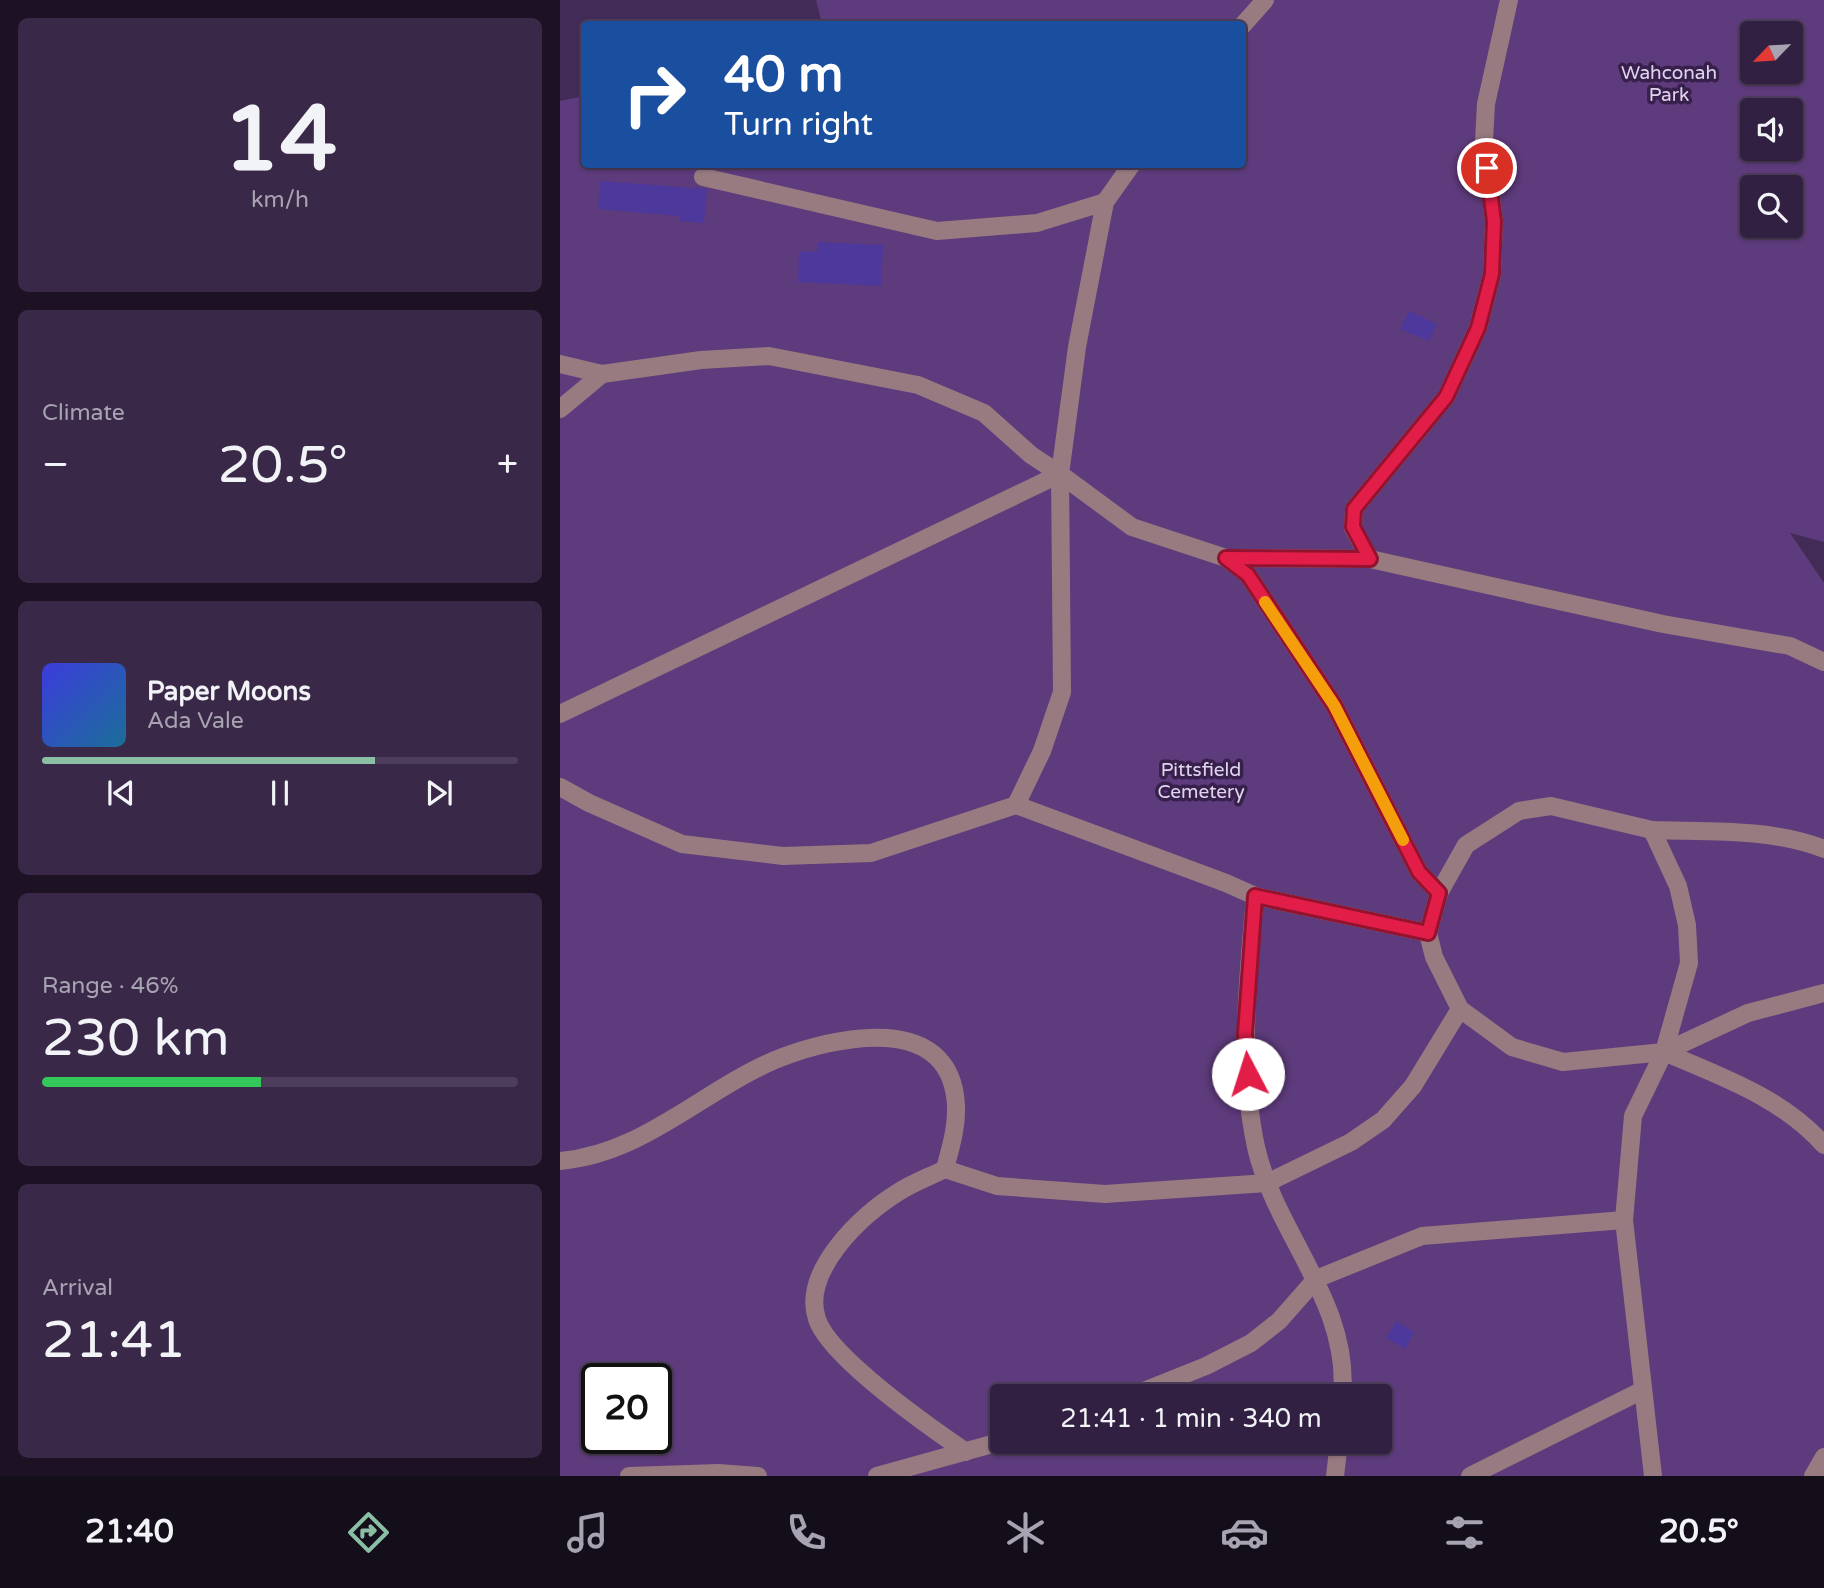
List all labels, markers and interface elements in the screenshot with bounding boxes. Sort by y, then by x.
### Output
north arrow [1740,21,1802,84]
map controls [1740,21,1803,238]
text: 40 m [724,46,843,105]
icon: right [609,49,700,140]
park label: Wahconah Park [1621,62,1717,106]
text: 14 [223,85,337,195]
button: sound [1740,98,1803,161]
text: Turn right [724,106,873,144]
pin [1457,138,1517,198]
icon: arrive [1468,149,1506,187]
button: search [1740,175,1803,238]
text: km/h [251,186,309,214]
text: Climate [42,399,125,427]
text: 20.5° [218,434,348,497]
text: − [42,442,69,488]
text: + [497,442,518,488]
text: Paper Moons [147,676,311,707]
text: Ada Vale [147,707,244,735]
park label: Pittsfield Cemetery [1157,759,1245,803]
icon: previous [102,774,140,812]
icon: pause [261,774,299,812]
icon: next [420,774,458,812]
text: Range · 46% [42,972,178,1000]
text: 230 km [42,1007,230,1070]
position arrow [1211,1037,1285,1111]
text: Arrival [42,1274,113,1302]
text: 21:41 [42,1309,186,1372]
speed limit sign: 20 [581,1363,672,1454]
text: 21:41 · 1 min · 340 m [1060,1403,1322,1434]
icon: directions [344,1508,393,1557]
icon: music [563,1508,612,1557]
icon: phone [782,1508,831,1557]
icon: climate [1001,1508,1050,1557]
icon: car [1220,1508,1269,1557]
icon: filters [1440,1508,1489,1557]
text: 21:40 [85,1513,174,1551]
text: 20.5° [1659,1513,1739,1551]

